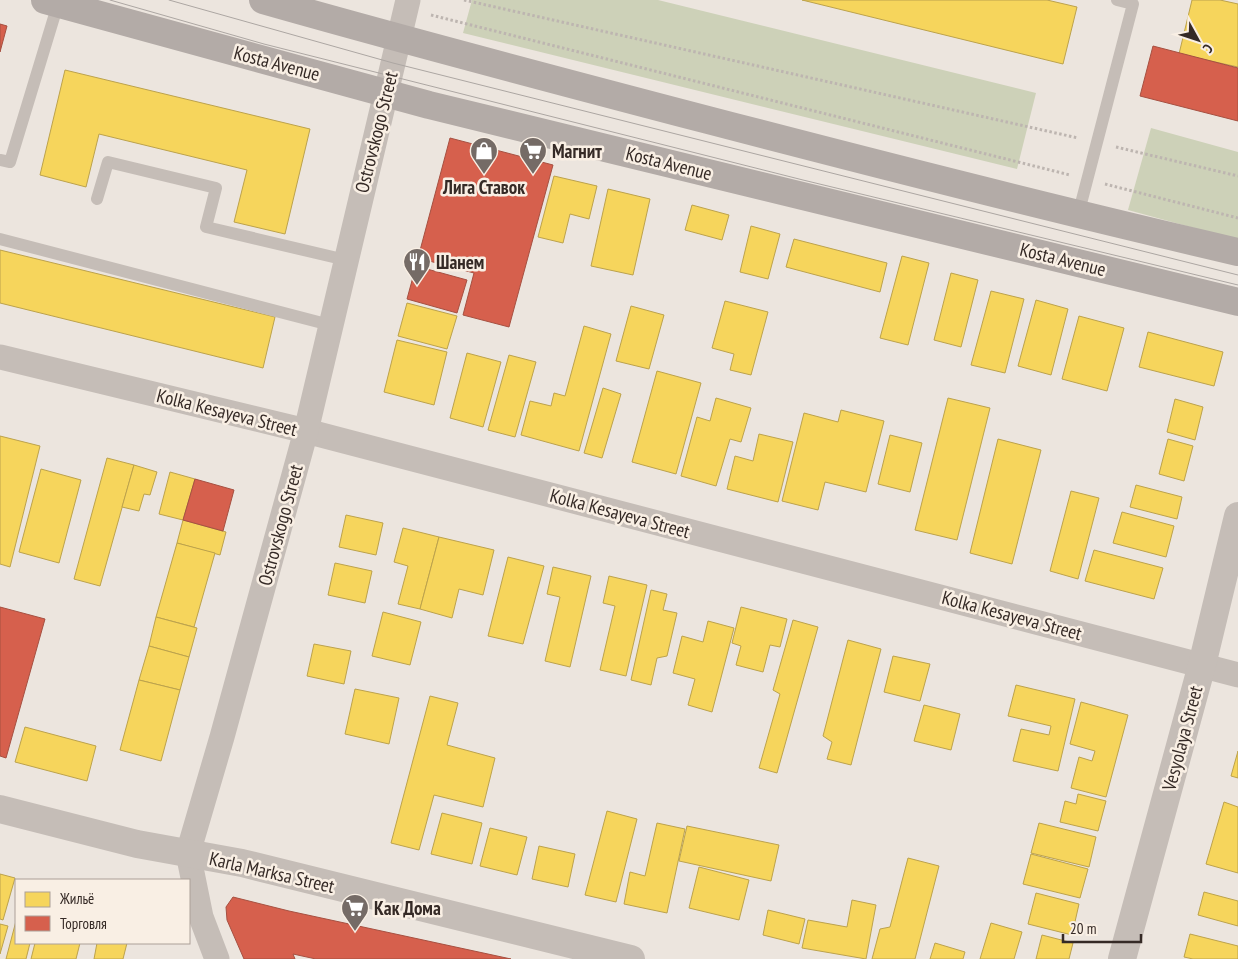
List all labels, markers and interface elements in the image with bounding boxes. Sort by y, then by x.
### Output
north arrow [1173,15,1223,65]
street label: Kosta Avenue [232,40,323,86]
text: С [1199,40,1217,57]
street label: Ostrovskogo Street [349,68,403,195]
shop icon: Лига Ставок [469,136,499,175]
supermarket icon: Магнит [518,136,548,175]
place label: Магнит [552,139,602,163]
street label: Kosta Avenue [624,141,715,185]
place label: Лига Ставок [442,175,525,199]
street label: Kosta Avenue [1018,237,1109,281]
restaurant icon: Шанем [402,247,432,286]
place label: Шанем [436,250,484,274]
street label: Kolka Kesayeva Street [154,383,300,441]
street label: Ostrovskogo Street [252,461,308,588]
street label: Kolka Kesayeva Street [547,483,693,543]
street label: Kolka Kesayeva Street [939,585,1085,645]
street label: Vesyolaya Street [1156,682,1208,794]
street label: Karla Marksa Street [207,846,338,898]
legend [15,879,190,944]
text: Жильё [59,889,94,908]
supermarket icon: Как Дома [340,893,370,932]
place label: Как Дома [374,896,441,920]
scale bar [1063,912,1140,944]
text: Торговля [60,914,107,933]
text: 20 m [1070,919,1096,938]

